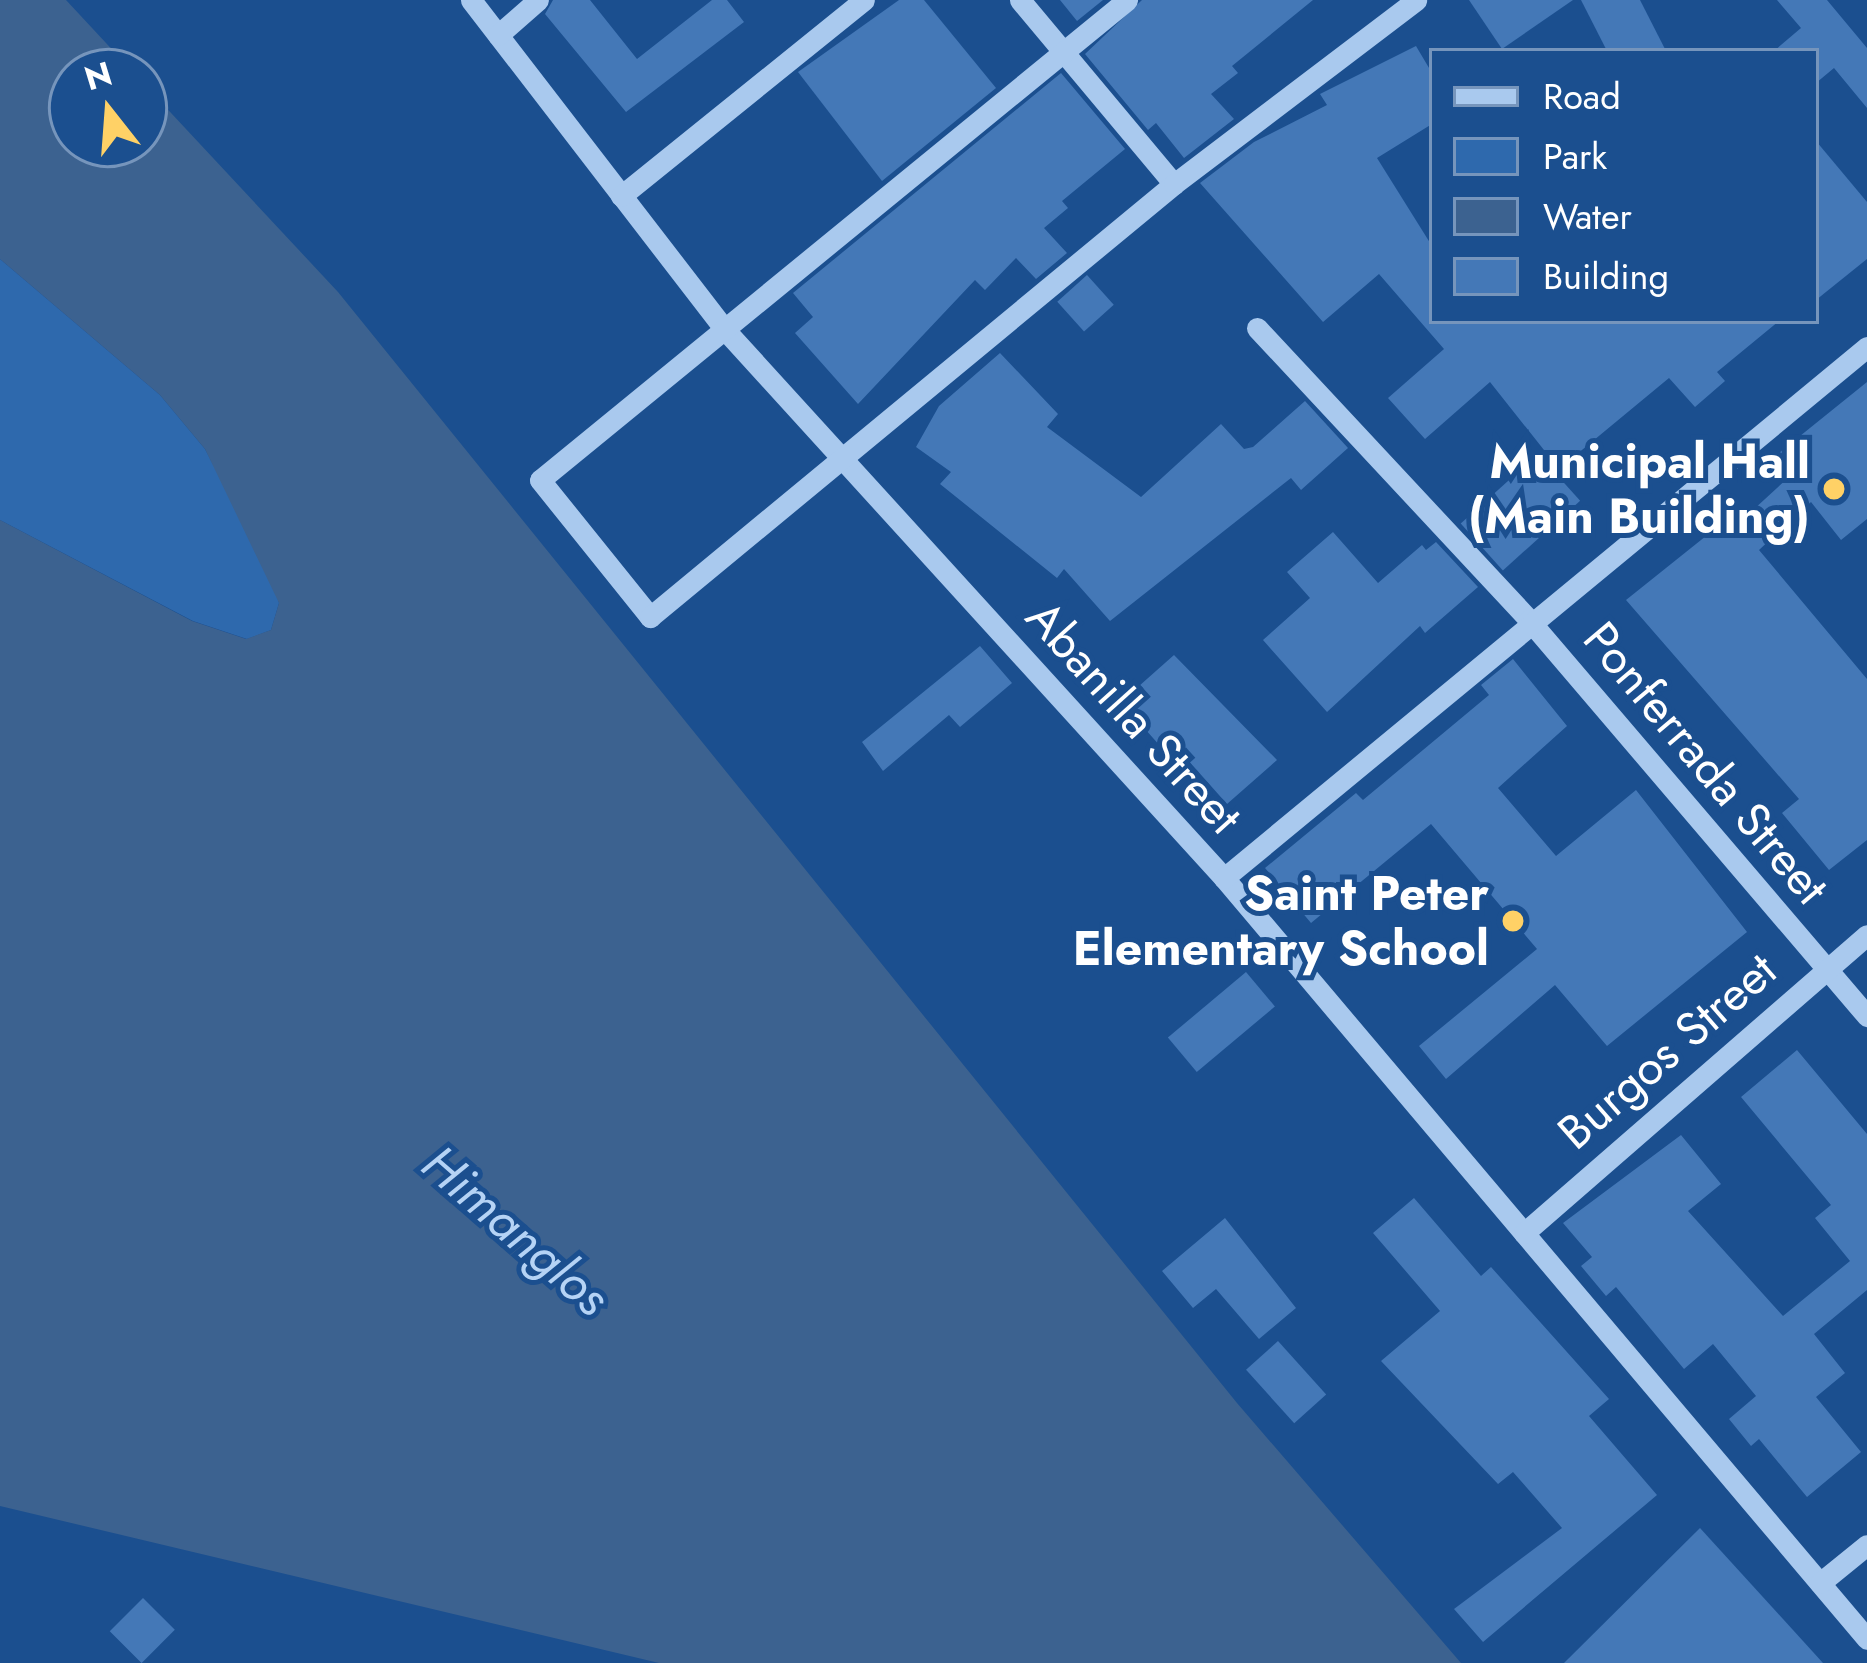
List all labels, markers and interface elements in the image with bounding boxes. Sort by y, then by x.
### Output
north arrow [48,48,168,168]
legend [1429,48,1819,324]
text: N [79,50,118,102]
text: Road [1543,70,1621,122]
text: Park [1543,130,1607,182]
text: Water [1543,190,1632,242]
text: Building [1543,250,1669,302]
place label: Municipal Hall (Main Building) [1468,432,1810,545]
marker: Municipal Hall (Main Building) [1821,476,1847,502]
street label: Abanilla Street [1014,589,1254,845]
street label: Ponferrada Street [1571,610,1841,916]
place label: Saint Peter Elementary School [1073,864,1489,977]
marker: Saint Peter Elementary School [1500,908,1526,934]
street label: Burgos Street [1546,941,1788,1161]
water label: Himanglos [410,1132,622,1328]

